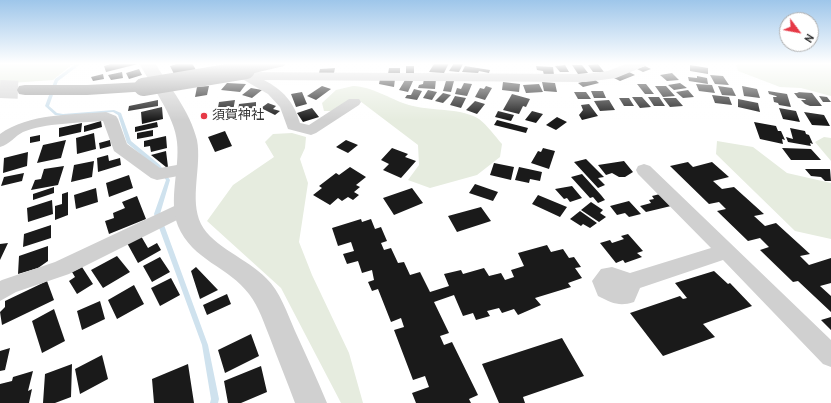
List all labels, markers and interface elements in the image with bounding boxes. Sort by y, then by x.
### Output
north arrow [779,12,819,52]
text: N [800,31,816,45]
place label: 須賀神社 [212,108,264,124]
marker: 須賀神社 [199,111,209,121]

